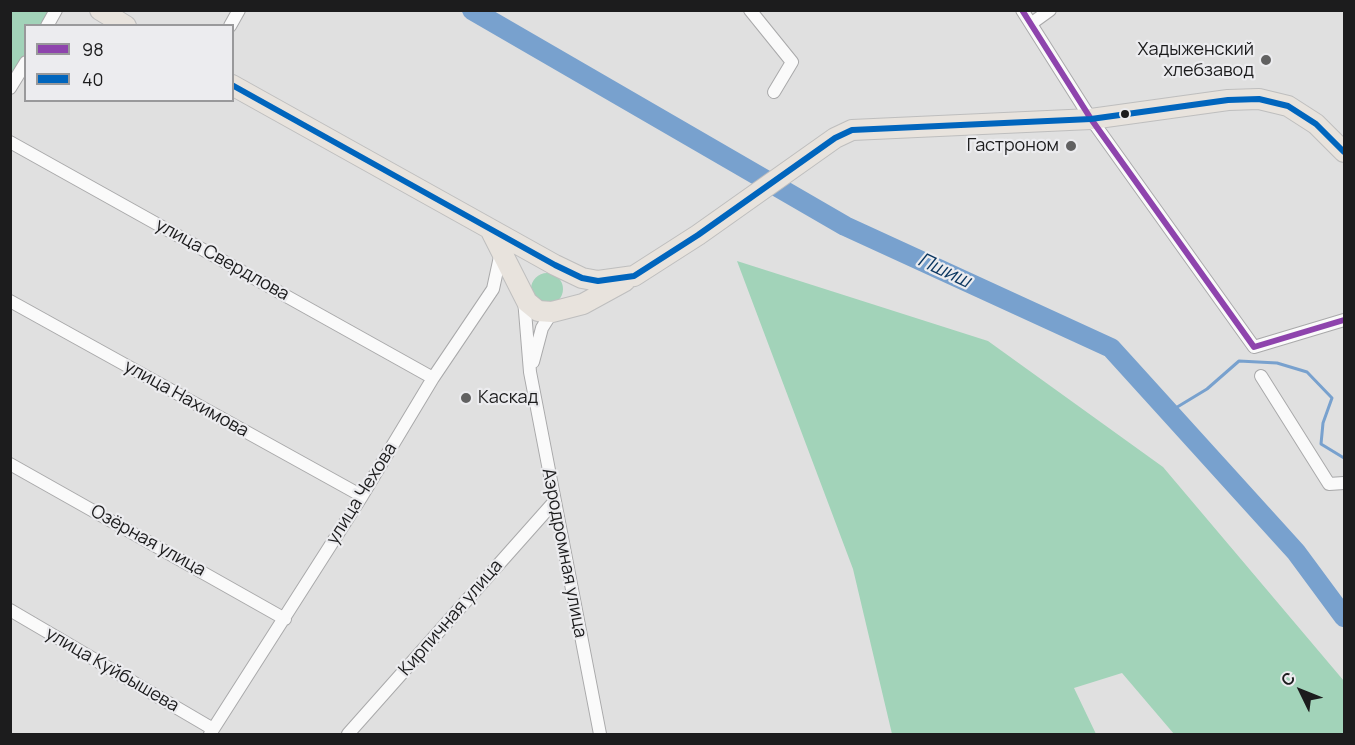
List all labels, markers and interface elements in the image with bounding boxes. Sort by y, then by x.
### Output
legend [24,24,234,102]
text: 98 [82,37,104,61]
place label: Хадыженский хлебзавод [1138,39,1254,82]
marker: Хадыженский хлебзавод [1259,53,1273,67]
text: 40 [82,67,104,91]
unlabelled marker [1119,108,1131,120]
place label: Гастроном [967,135,1059,157]
marker: Гастроном [1064,139,1078,153]
street label: улица Свердлова [151,214,293,306]
water label: Пшиш [914,248,974,294]
street label: улица Нахимова [120,356,252,442]
place label: Каскад [478,387,538,409]
marker: Каскад [459,391,473,405]
street label: улица Чехова [322,439,402,549]
street label: Аэродромная улица [537,466,591,640]
street label: Озёрная улица [87,501,209,581]
street label: Кирпичная улица [395,555,507,681]
street label: улица Куйбышева [41,623,183,717]
north arrow [1271,661,1331,721]
text: С [1276,667,1300,691]

